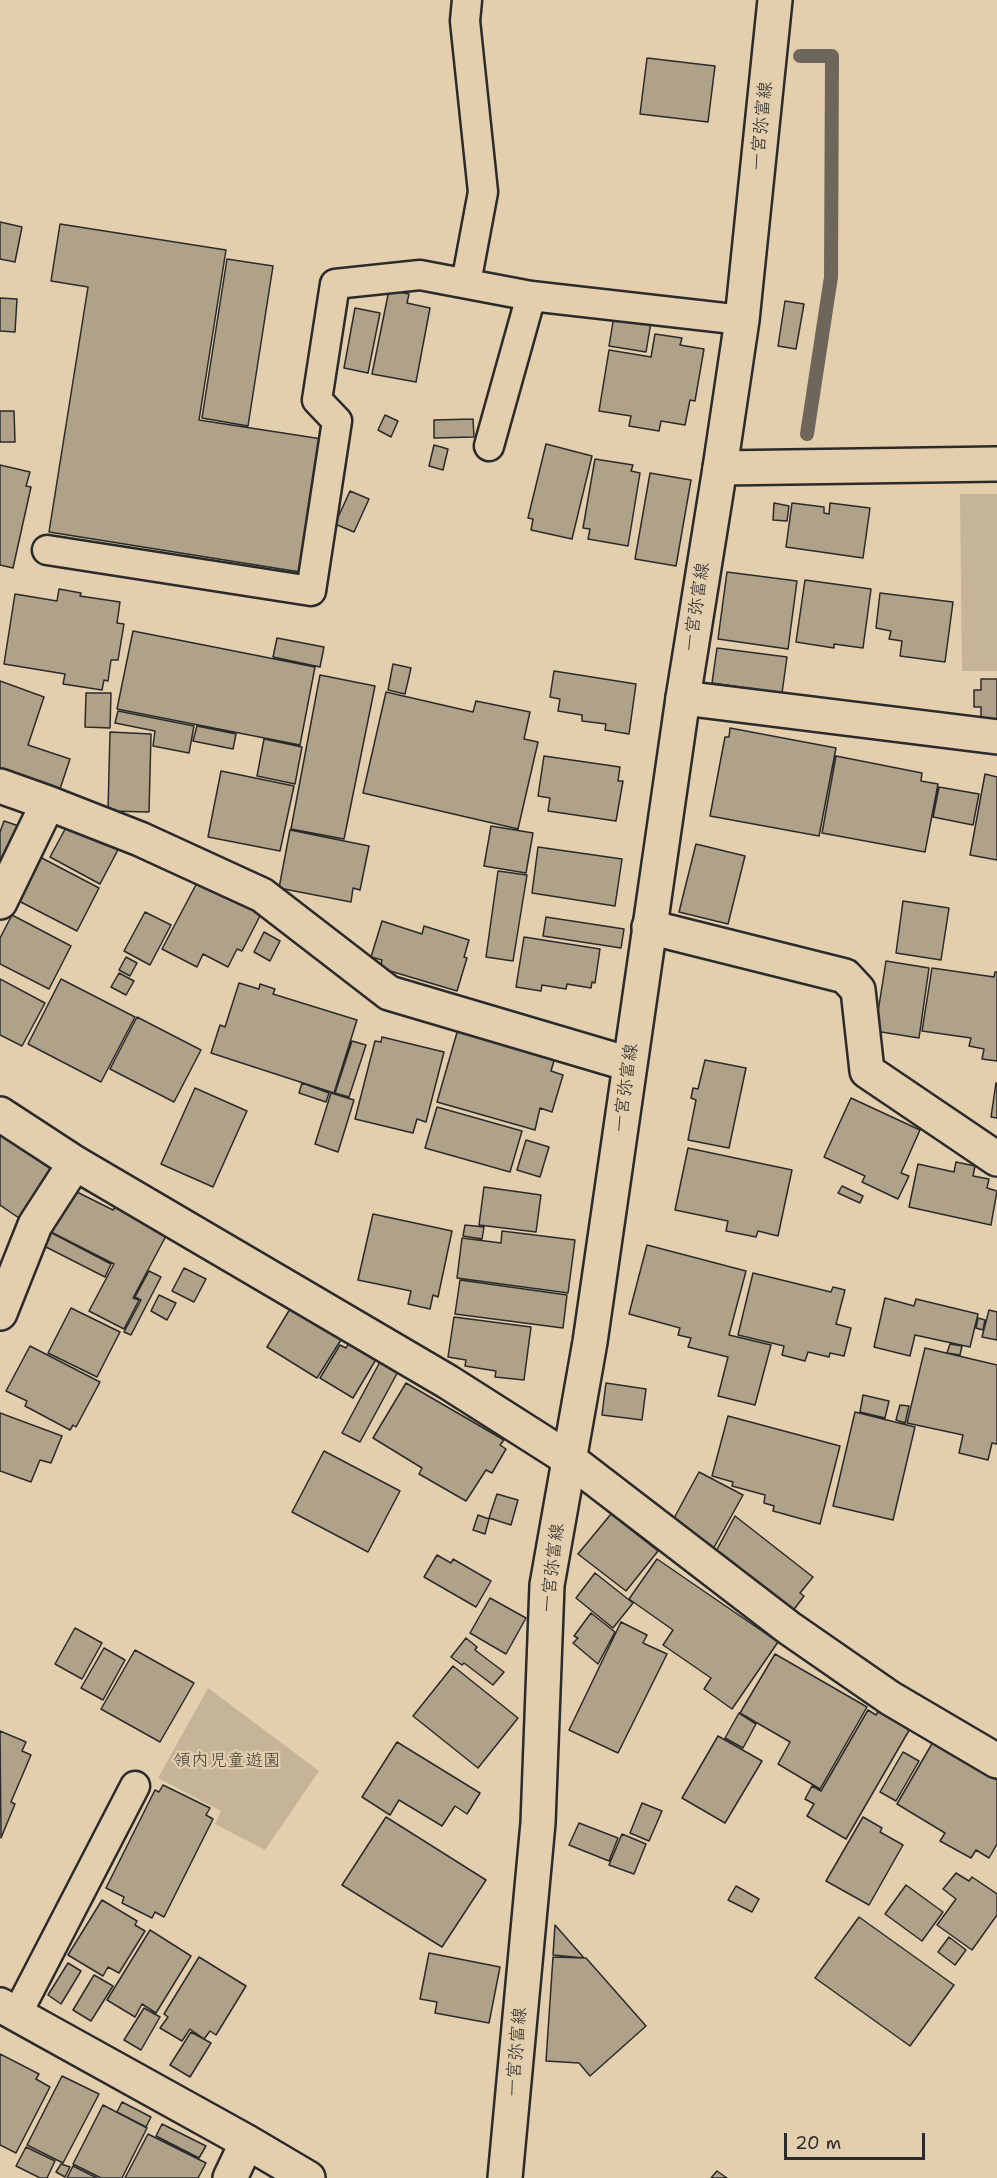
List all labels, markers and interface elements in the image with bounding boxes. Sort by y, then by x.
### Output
street label: 一宮弥富線 [747,80,777,172]
street label: 一宮弥富線 [679,561,715,653]
street label: 一宮弥富線 [609,1042,643,1134]
street label: 一宮弥富線 [537,1522,569,1614]
park label: 領内児童遊園 [173,1750,281,1772]
street label: 一宮弥富線 [502,2006,532,2098]
scale bar [787,2121,928,2159]
text: 20 m [795,2131,841,2155]

